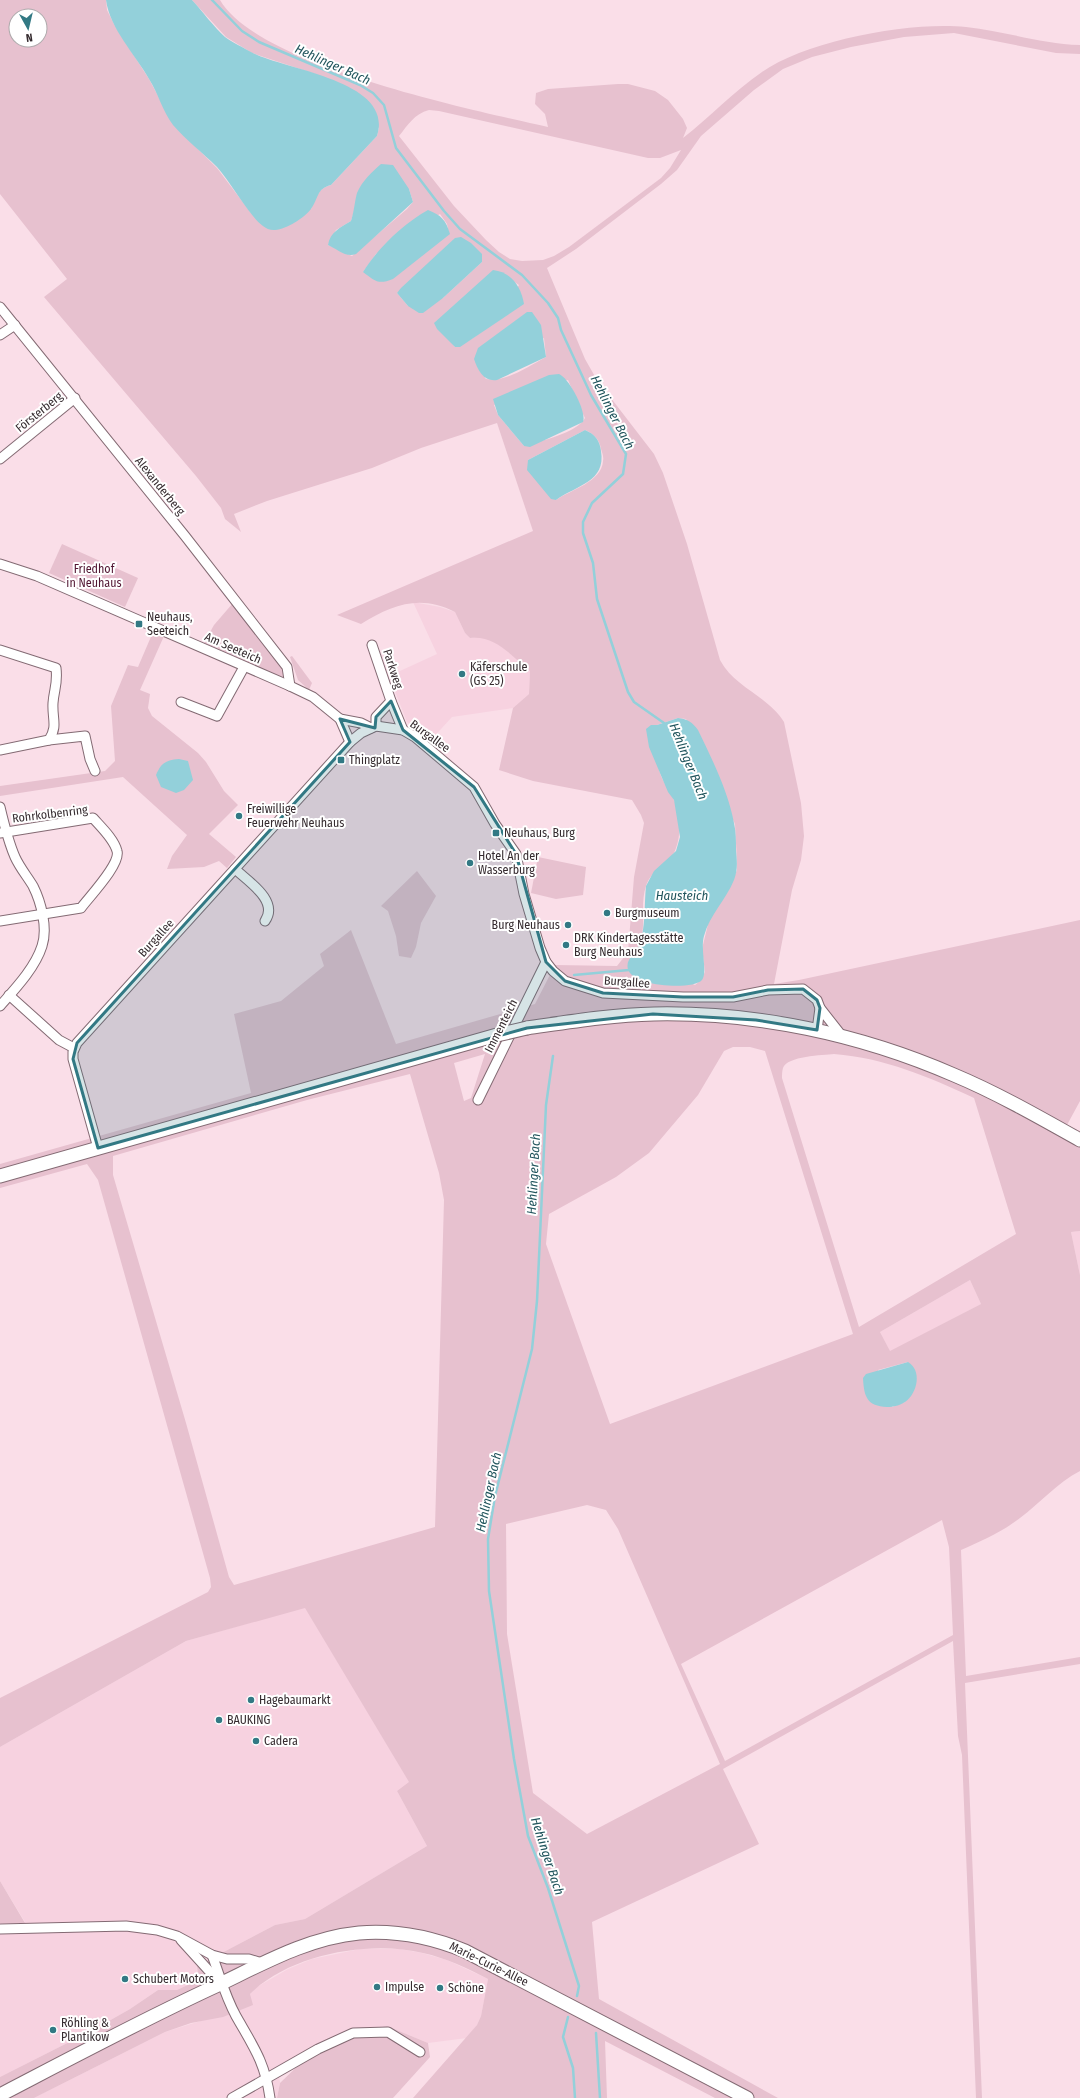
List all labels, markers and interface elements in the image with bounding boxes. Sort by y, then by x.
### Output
north arrow [8,8,48,48]
text: N [25,31,33,44]
water label: Hehlinger Bach [293,41,373,88]
water label: Hehlinger Bach [587,373,638,452]
street label: Försterberg [13,389,65,435]
street label: Alexanderberg [132,454,188,518]
park label: Friedhof in Neuhaus [66,562,122,590]
place label: Neuhaus, Seeteich [147,610,193,638]
marker: Neuhaus, Seeteich [134,619,144,629]
street label: Am Seeteich [203,629,263,667]
street label: Parkweg [380,647,406,691]
place label: Käferschule (GS 25) [470,660,528,688]
marker: Käferschule (GS 25) [457,669,467,679]
street label: Burgallee [407,717,453,755]
water label: Hehlinger Bach [666,721,711,802]
place label: Thingplatz [349,753,400,767]
marker: Thingplatz [336,755,346,765]
street label: Rohrkolbenring [11,802,89,826]
place label: Freiwillige Feuerwehr Neuhaus [247,802,344,830]
marker: Freiwillige Feuerwehr Neuhaus [234,811,244,821]
place label: Neuhaus, Burg [504,826,575,840]
marker: Neuhaus, Burg [491,828,501,838]
place label: Hotel An der Wasserburg [478,849,540,877]
marker: Hotel An der Wasserburg [465,858,475,868]
water label: Hausteich [656,888,708,903]
place label: Burgmuseum [615,906,680,920]
marker: Burgmuseum [602,908,612,918]
street label: Burgallee [135,916,177,960]
place label: Burg Neuhaus [492,918,560,932]
marker: Burg Neuhaus [563,920,573,930]
place label: DRK Kindertagesstätte Burg Neuhaus [574,931,683,959]
marker: DRK Kindertagesstätte Burg Neuhaus [561,940,571,950]
street label: Burgallee [603,973,651,991]
street label: Immenteich [482,997,520,1055]
water label: Hehlinger Bach [524,1133,543,1215]
water label: Hehlinger Bach [473,1451,504,1533]
place label: Hagebaumarkt [259,1693,331,1707]
marker: Hagebaumarkt [246,1695,256,1705]
place label: BAUKING [227,1713,271,1727]
marker: BAUKING [214,1715,224,1725]
place label: Cadera [264,1734,298,1748]
marker: Cadera [251,1736,261,1746]
water label: Hehlinger Bach [528,1815,567,1897]
street label: Marie-Curie-Allee [447,1939,531,1989]
place label: Schubert Motors [133,1972,214,1986]
marker: Schubert Motors [120,1974,130,1984]
place label: Impulse [385,1980,424,1994]
place label: Schöne [448,1981,484,1995]
marker: Impulse [372,1982,382,1992]
marker: Schöne [435,1983,445,1993]
place label: Röhling & Plantikow [61,2016,109,2044]
marker: Röhling & Plantikow [48,2025,58,2035]

